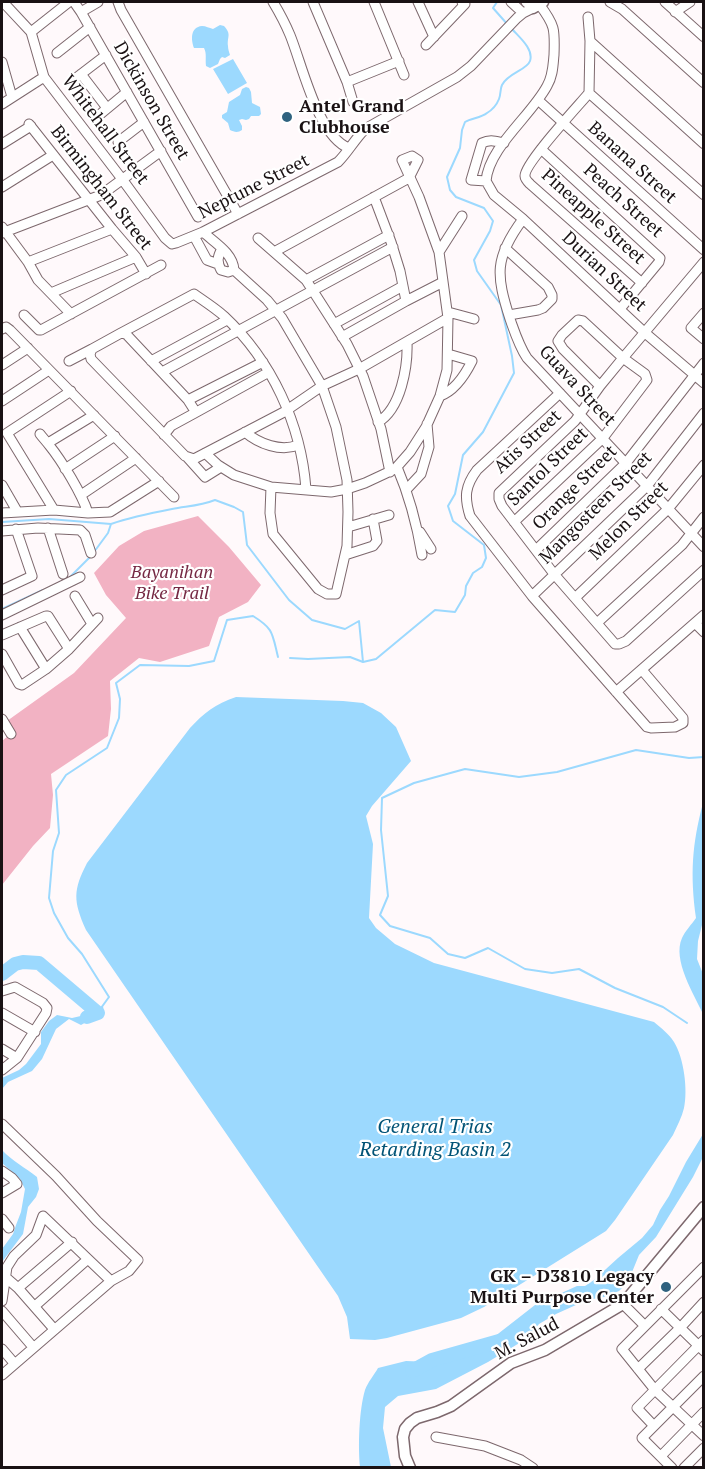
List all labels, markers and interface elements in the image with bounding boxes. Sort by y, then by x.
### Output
street label: Dickinson Street [108,38,194,164]
street label: Whitehall Street [57,71,153,189]
place label: Antel Grand Clubhouse [299,96,404,138]
marker: Antel Grand Clubhouse [280,110,294,124]
street label: Banana Street [583,117,681,209]
street label: Birmingham Street [46,121,156,255]
street label: Neptune Street [195,150,313,224]
street label: Peach Street [579,160,667,242]
street label: Pineapple Street [537,165,649,269]
street label: Durian Street [557,227,651,317]
street label: Guava Street [534,341,620,431]
street label: Atis Street [490,406,566,478]
street label: Santol Street [503,423,593,511]
street label: Orange Street [528,441,622,535]
street label: Mangosteen Street [535,447,657,569]
street label: Melon Street [585,477,673,565]
park label: Bayanihan Bike Trail [131,562,213,604]
water label: General Trias Retarding Basin 2 [359,1115,511,1162]
place label: GK – D3810 Legacy Multi Purpose Center [470,1266,654,1308]
marker: GK – D3810 Legacy Multi Purpose Center [659,1280,673,1294]
street label: M. Salud [491,1313,563,1365]

